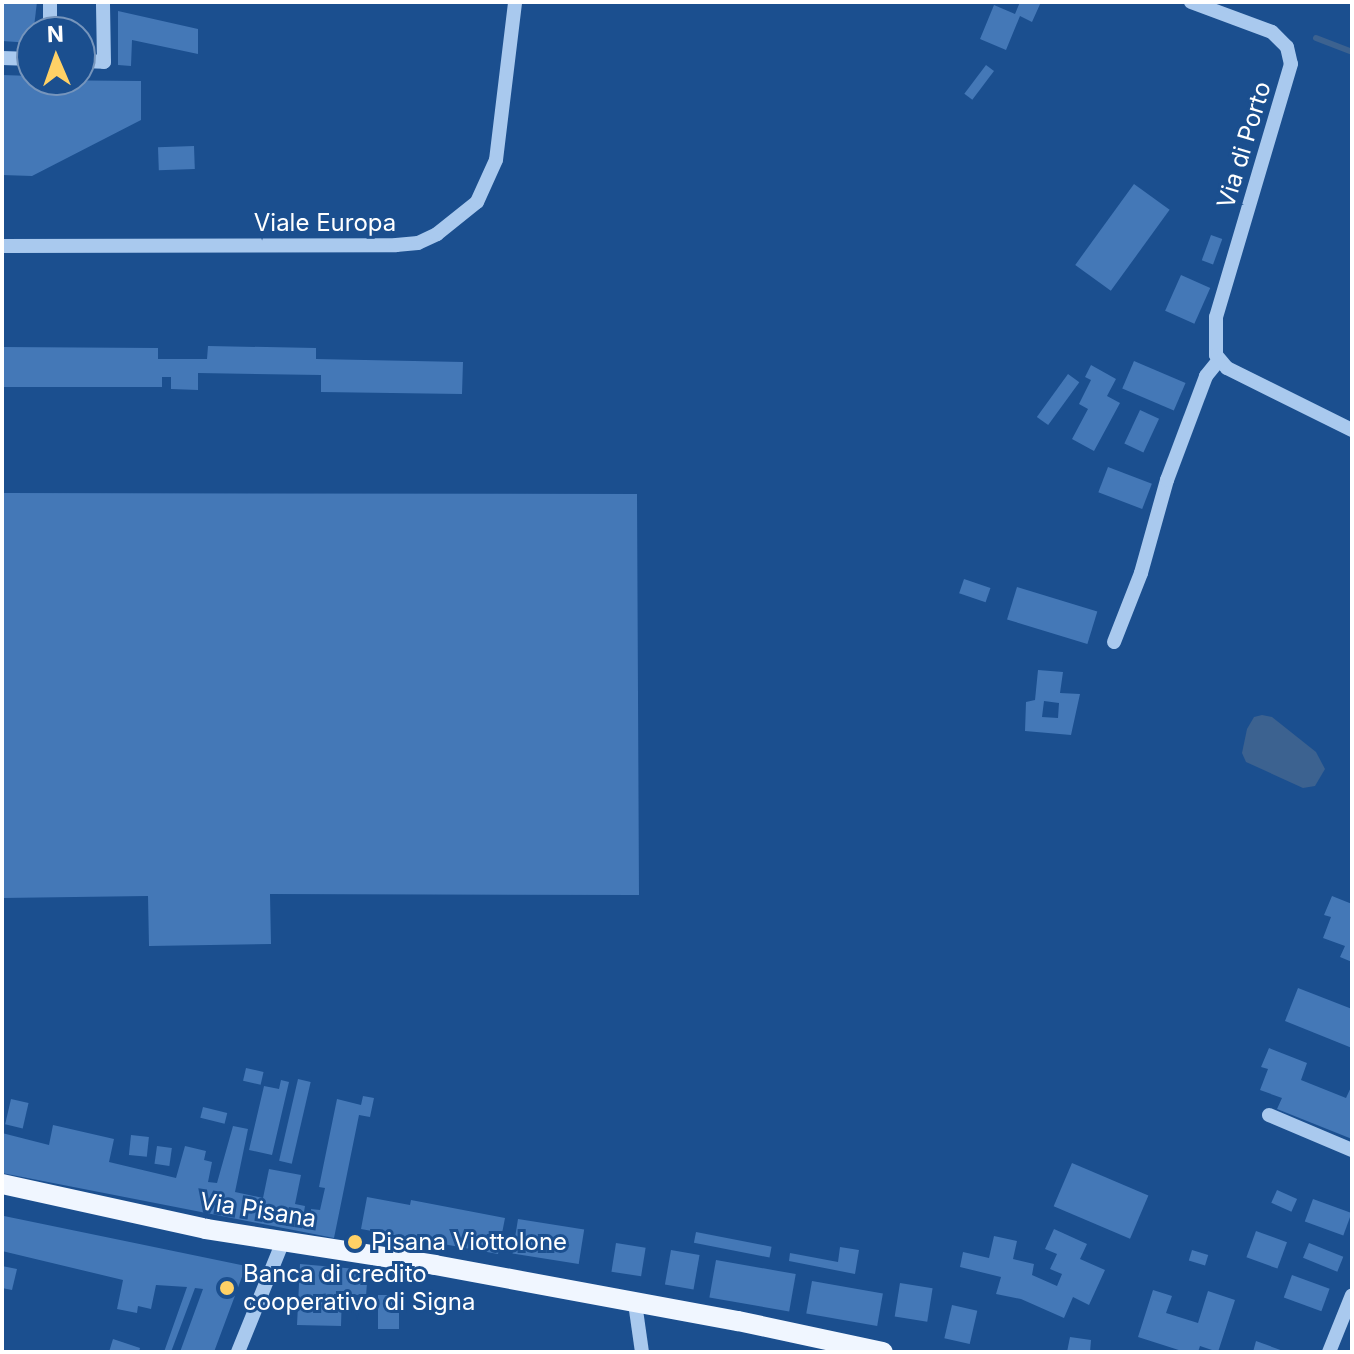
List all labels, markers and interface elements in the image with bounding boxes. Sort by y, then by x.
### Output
north arrow [16,16,96,96]
text: N [46,21,64,47]
street label: Via di Porto [1211,78,1277,212]
street label: Viale Europa [254,209,396,237]
street label: Via Pisana [198,1187,318,1233]
place label: Pisana Viottolone [371,1228,567,1256]
marker: Pisana Viottolone [346,1233,364,1251]
place label: Banca di credito cooperativo di Signa [243,1260,475,1316]
marker: Banca di credito cooperativo di Signa [218,1279,236,1297]

